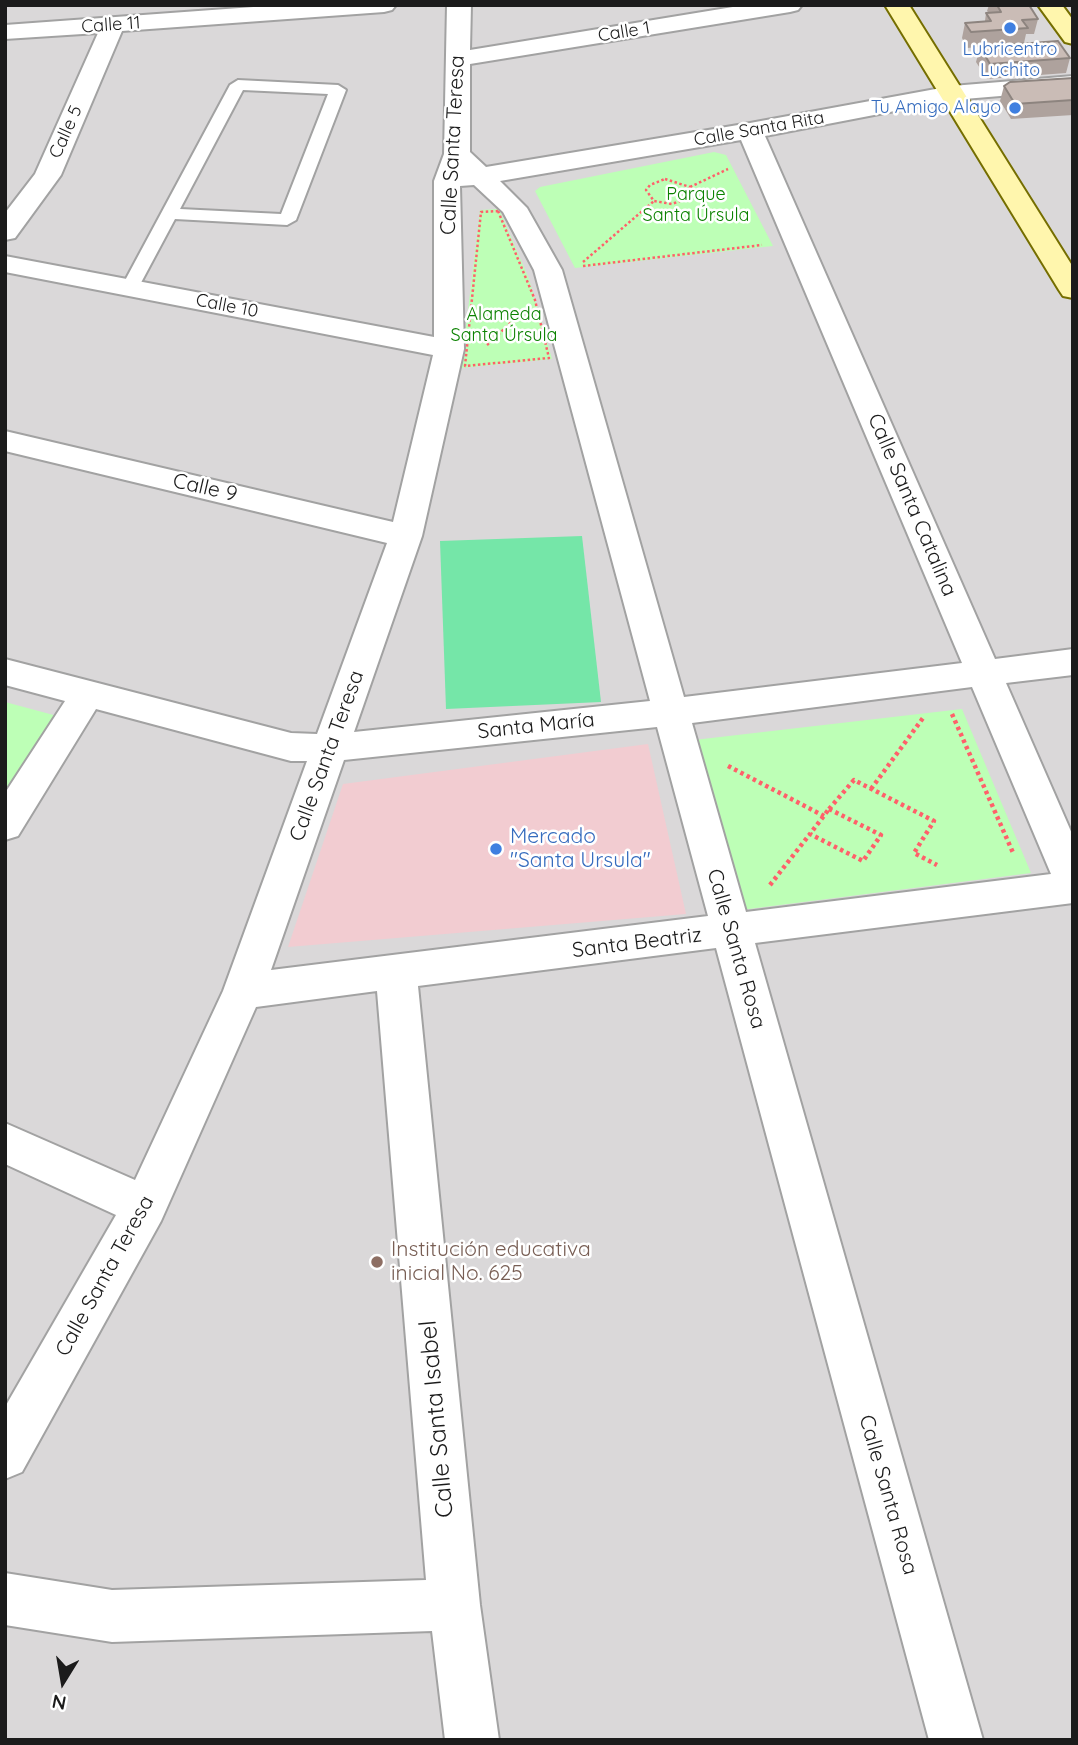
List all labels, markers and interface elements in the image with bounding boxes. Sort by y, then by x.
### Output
street label: Calle 11 [81,12,141,38]
street label: Calle 1 [596,17,652,47]
marker: Lubricentro Luchito [1002,20,1018,36]
place label: Lubricentro Luchito [963,39,1057,82]
street label: Calle Santa Teresa [436,54,470,236]
place label: Tu Amigo Alayo [871,97,1001,119]
marker: Tu Amigo Alayo [1007,100,1023,116]
street label: Calle 5 [45,102,87,162]
street label: Calle Santa Rita [692,107,826,151]
park label: Parque Santa Úrsula [643,184,749,227]
street label: Calle 10 [194,289,260,323]
park label: Alameda Santa Úrsula [451,304,557,346]
street label: Calle Santa Catalina [862,410,962,600]
street label: Calle 9 [170,468,240,508]
street label: Calle Santa Teresa [284,667,370,845]
street label: Santa María [476,707,596,745]
place label: Mercado "Santa Ursula" [510,824,651,874]
marker: Mercado "Santa Ursula" [488,841,504,857]
street label: Calle Santa Rosa [701,866,771,1032]
street label: Santa Beatriz [571,923,703,963]
street label: Calle Santa Teresa [50,1191,160,1361]
place label: Institución educativa inicial No. 625 [391,1237,591,1287]
marker: Institución educativa inicial No. 625 [369,1254,385,1270]
street label: Calle Santa Isabel [414,1319,460,1519]
street label: Calle Santa Rosa [853,1412,923,1578]
north arrow [28,1647,98,1717]
text: N [50,1690,68,1716]

